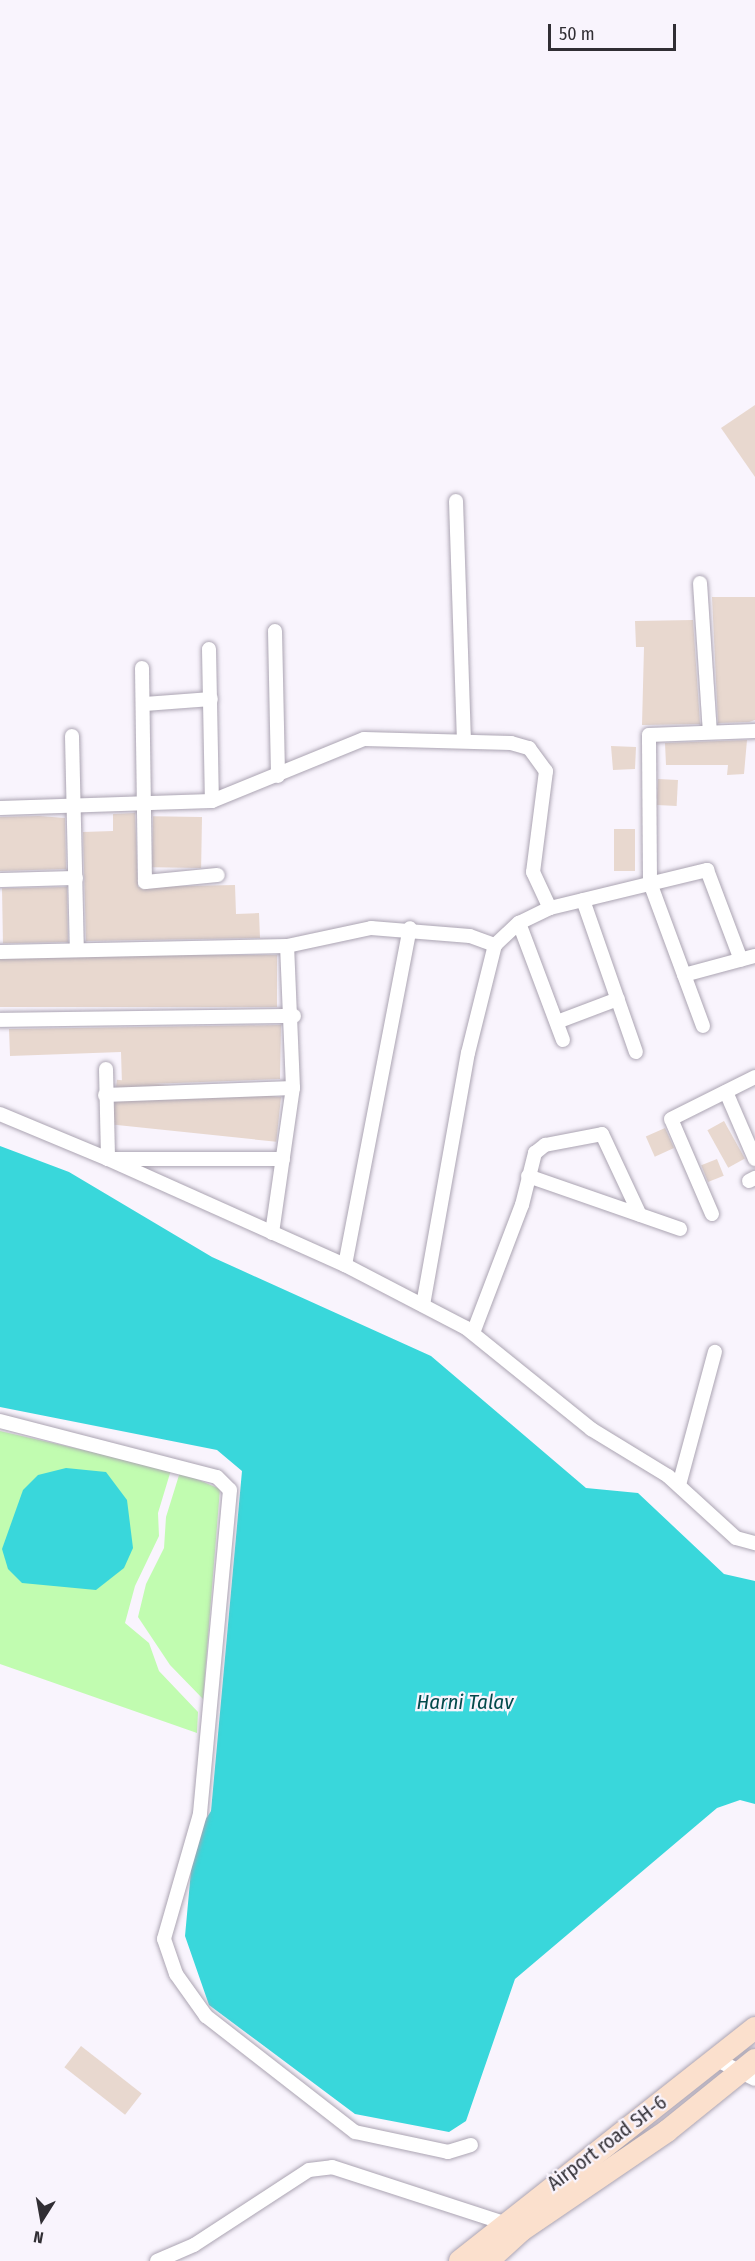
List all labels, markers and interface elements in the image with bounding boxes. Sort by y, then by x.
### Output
scale bar [551,12,678,50]
text: 50 m [559,23,595,45]
water label: Harni Talav [417,1689,513,1715]
street label: Airport road SH-6 [543,2090,671,2196]
north arrow [12,2189,72,2249]
text: N [32,2227,45,2247]

